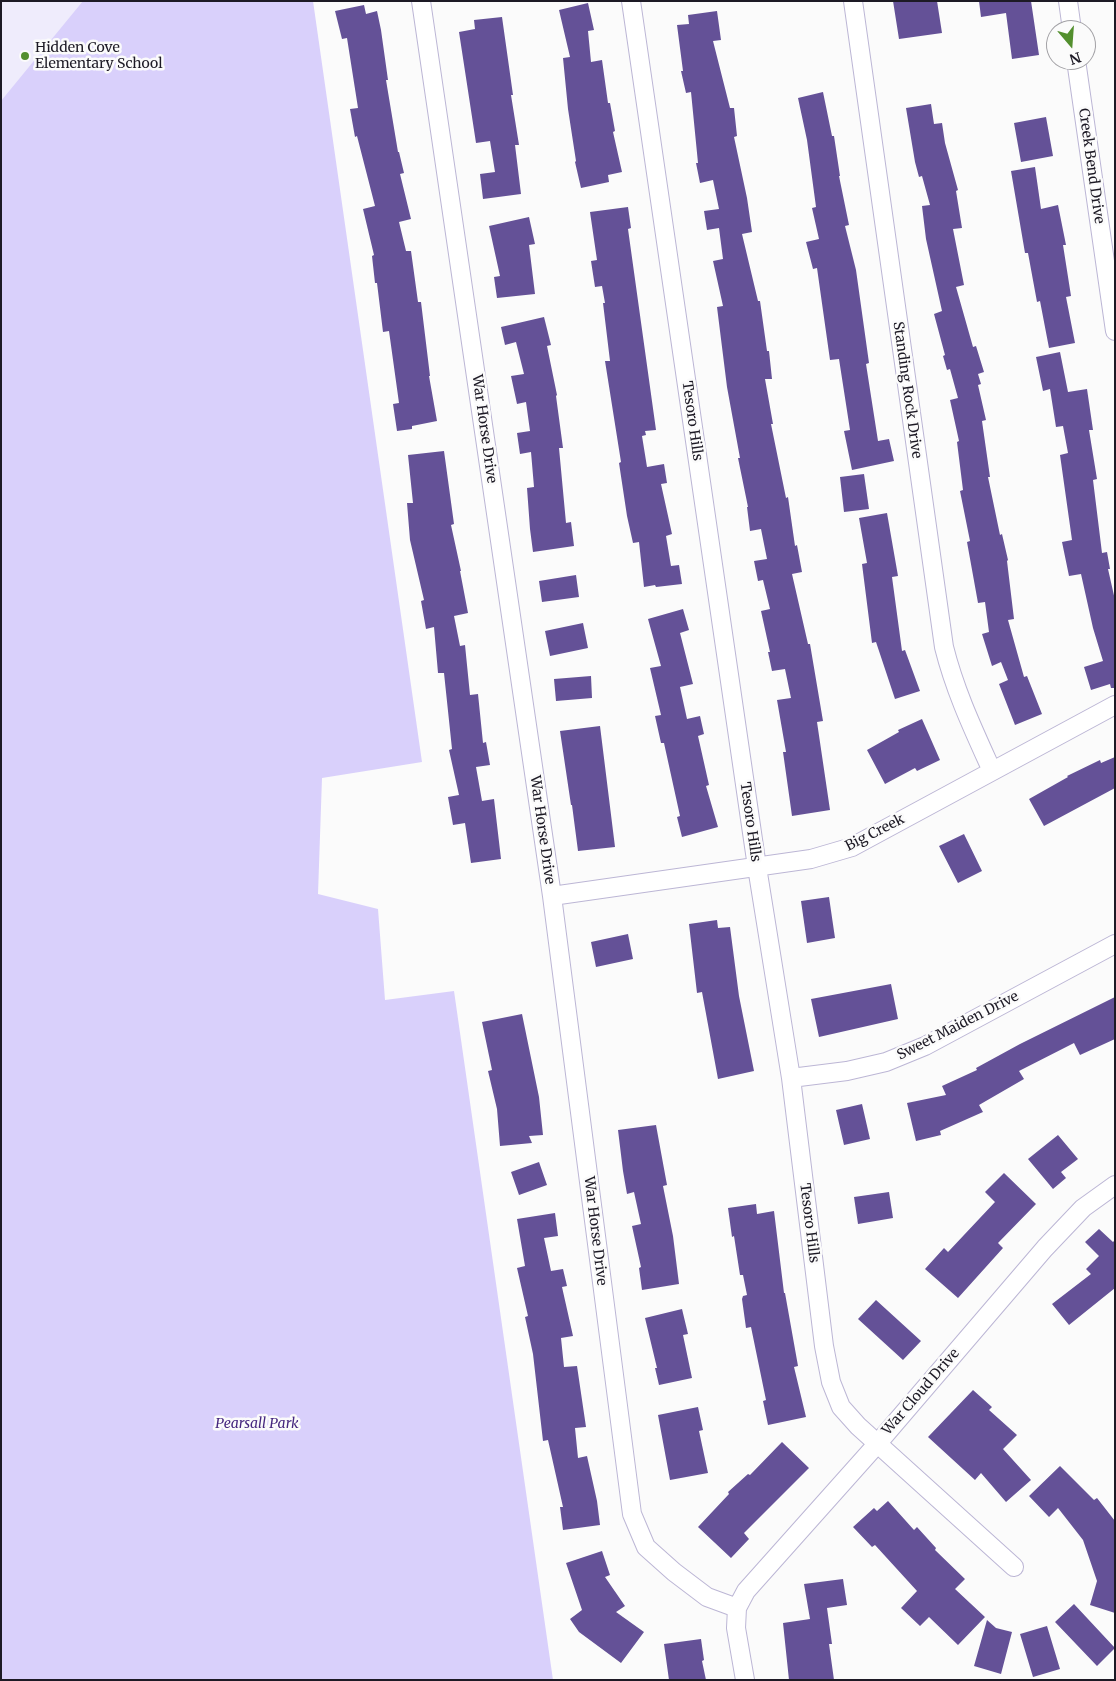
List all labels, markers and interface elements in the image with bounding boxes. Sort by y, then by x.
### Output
north arrow [1046,20,1096,70]
place label: Hidden Cove Elementary School [35,40,163,72]
text: N [1067,48,1083,69]
marker: Hidden Cove Elementary School [19,50,31,62]
street label: Creek Bend Drive [1075,107,1107,225]
street label: Standing Rock Drive [889,320,925,460]
street label: War Horse Drive [468,374,500,484]
street label: Tesoro Hills [678,380,706,462]
street label: War Horse Drive [526,775,558,885]
street label: Tesoro Hills [736,781,764,863]
street label: Big Creek [843,811,907,855]
street label: Sweet Maiden Drive [894,988,1022,1064]
street label: War Horse Drive [580,1176,610,1286]
street label: Tesoro Hills [796,1182,822,1264]
street label: War Cloud Drive [879,1345,963,1439]
park label: Pearsall Park [215,1416,299,1432]

